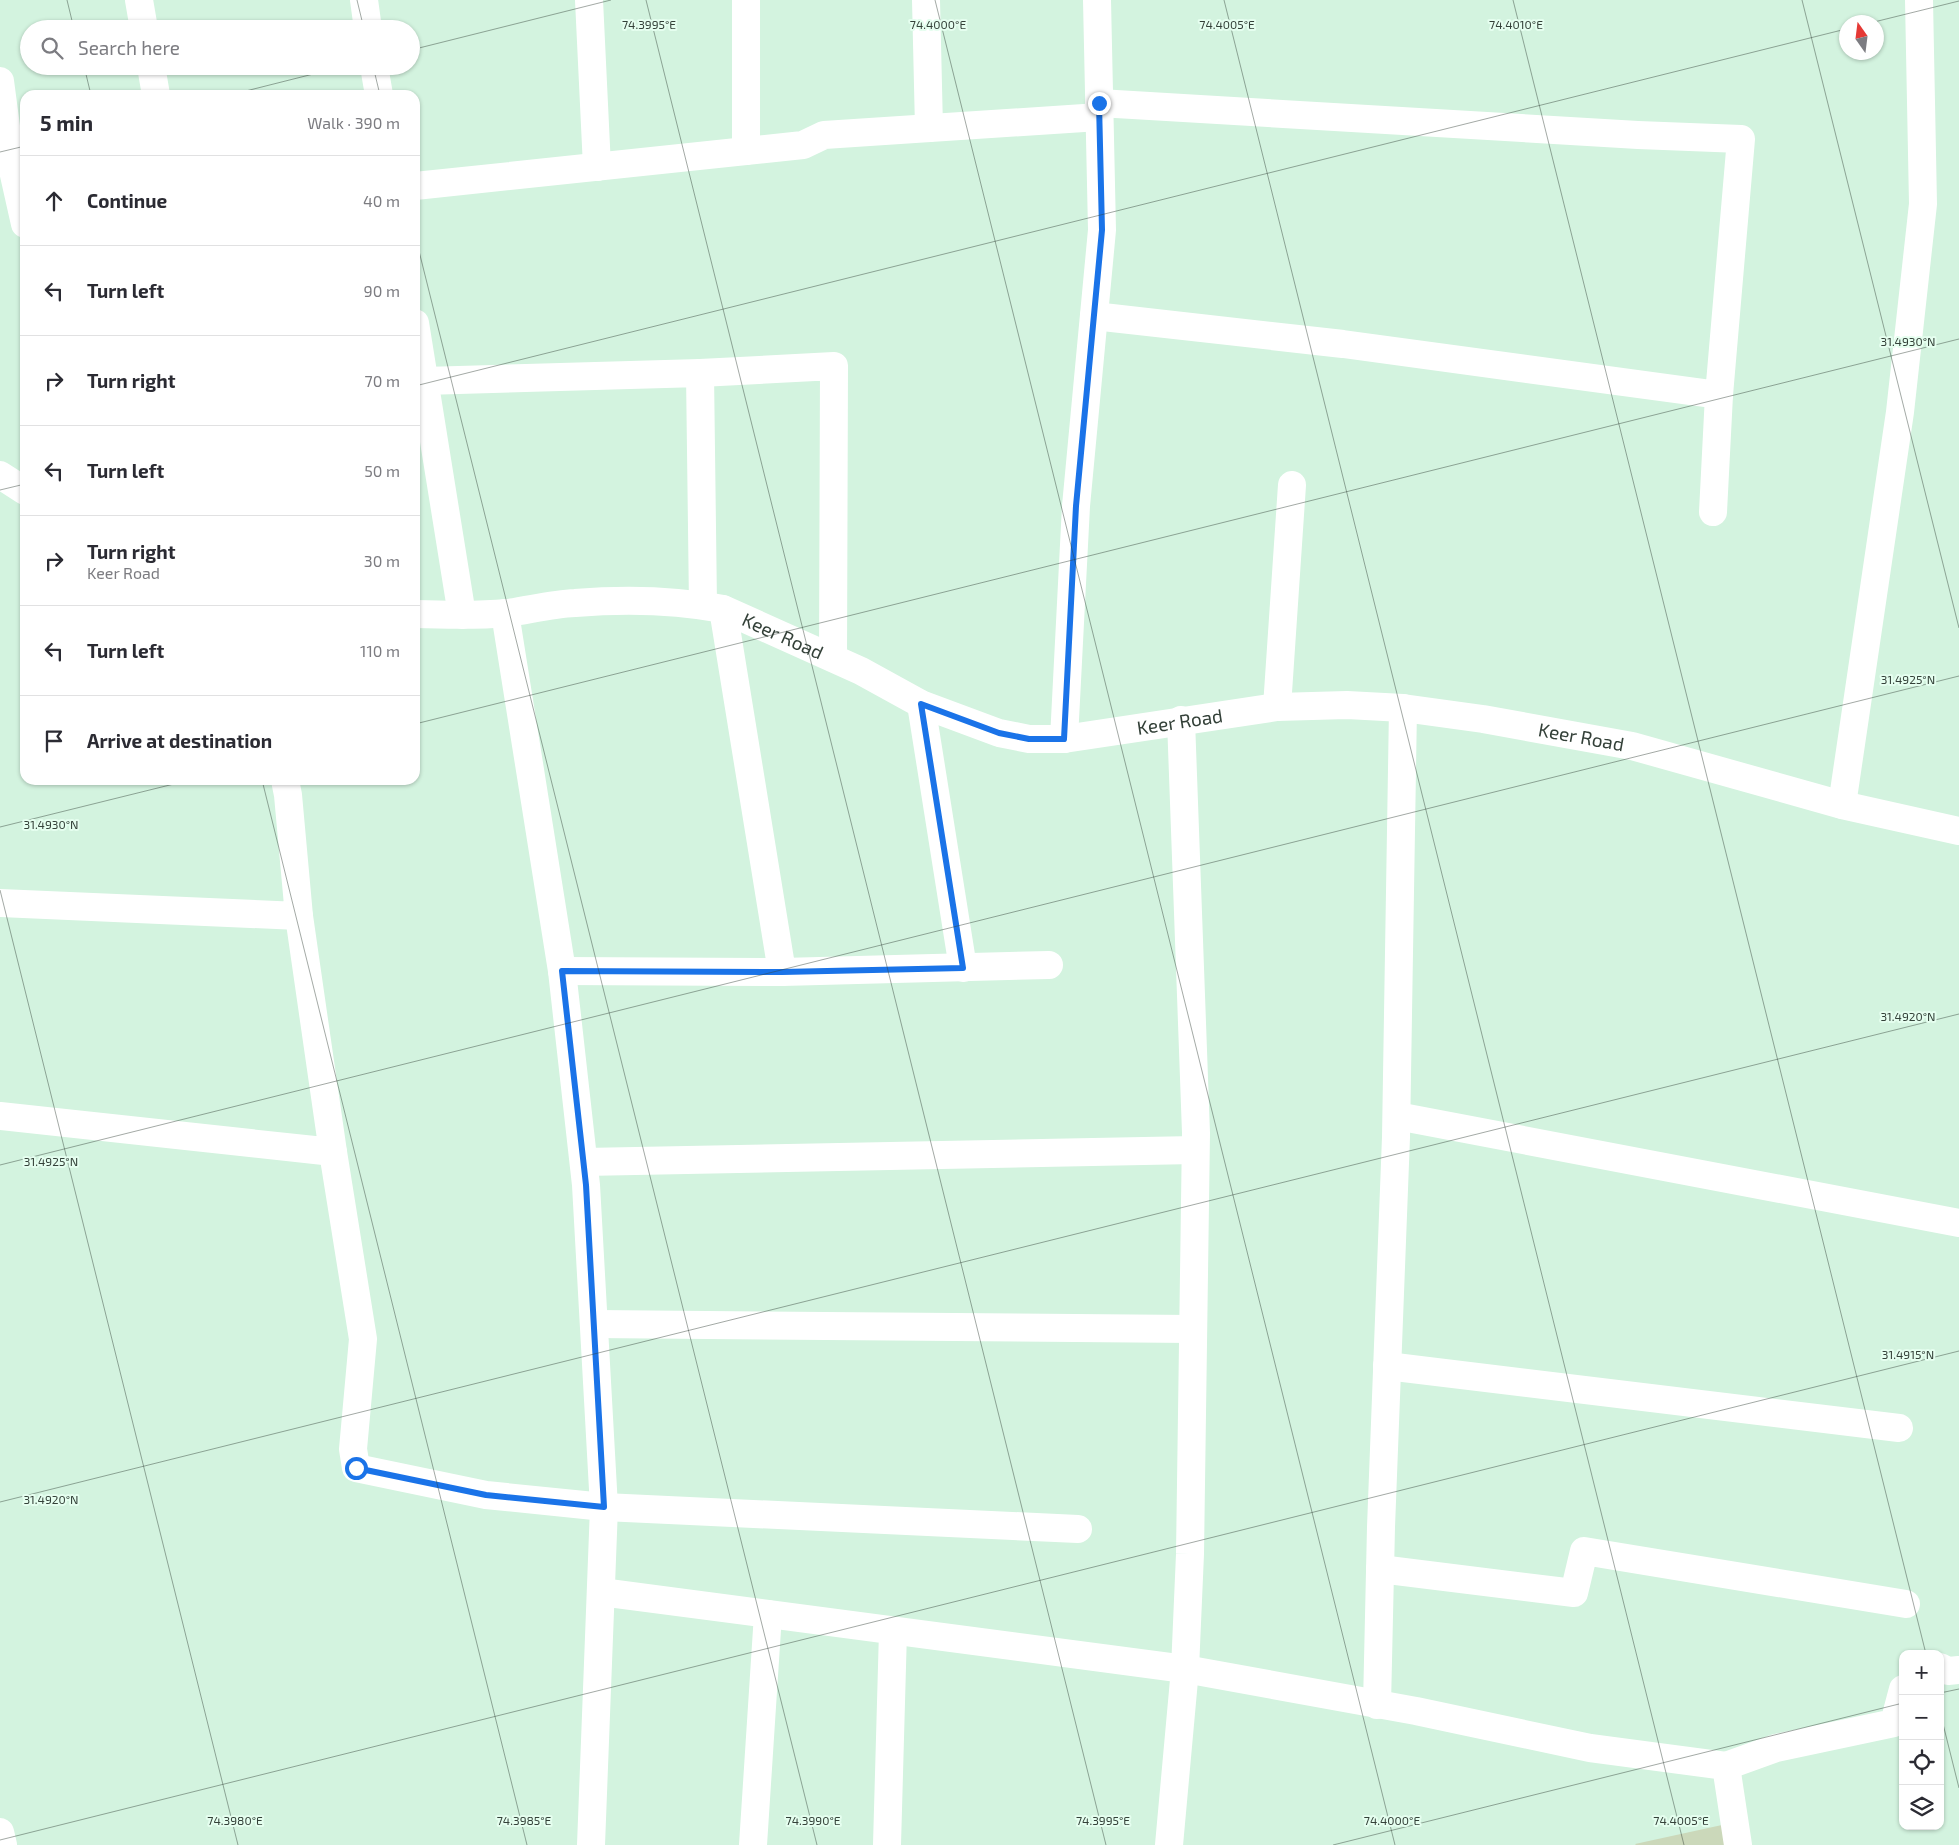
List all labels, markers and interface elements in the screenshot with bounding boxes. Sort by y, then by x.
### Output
north arrow [1839,15,1884,60]
text: 74.3995°E [622,17,676,31]
text: 74.4000°E [910,17,966,31]
text: 74.4005°E [1199,17,1255,31]
text: 74.4010°E [1489,17,1543,31]
search box [20,20,420,75]
icon: search [38,34,66,62]
text: Search here [78,36,180,59]
route end [1088,92,1111,115]
text: 5 min [40,110,93,135]
text: Walk · 390 m [307,113,400,132]
icon: ahead [40,187,68,215]
text: Continue [87,189,167,212]
text: 40 m [363,191,400,210]
icon: left [40,277,68,305]
text: Turn left [87,279,164,302]
text: 90 m [364,281,400,300]
text: 31.4930°N [1880,334,1936,348]
icon: right [40,367,68,395]
text: Turn right [87,369,175,392]
text: 70 m [365,371,400,390]
icon: left [40,457,68,485]
text: Turn left [87,459,164,482]
text: 50 m [364,461,400,480]
text: Turn right [87,540,175,563]
icon: right [40,547,68,575]
text: 30 m [364,551,400,570]
text: Keer Road [87,563,160,582]
street label: Keer Road [739,607,827,664]
icon: left [40,637,68,665]
text: Turn left [87,639,164,662]
text: 110 m [360,641,400,660]
text: 31.4925°N [1881,672,1935,686]
street label: Keer Road [1135,703,1224,739]
street label: Keer Road [1537,717,1626,755]
icon: arrive [40,727,68,755]
text: Arrive at destination [87,729,272,752]
text: 31.4930°N [23,817,79,831]
text: 31.4920°N [1880,1009,1936,1023]
text: 31.4925°N [24,1154,78,1168]
text: 31.4915°N [1882,1347,1934,1361]
route start [345,1457,368,1480]
text: 31.4920°N [23,1492,79,1506]
map controls [1899,1650,1944,1830]
button: + [1899,1650,1944,1695]
button: − [1899,1695,1944,1740]
button: locate [1899,1740,1944,1785]
button: layers [1899,1785,1944,1830]
text: 74.3980°E [207,1813,263,1827]
text: 74.3985°E [497,1813,552,1827]
text: 74.3990°E [786,1813,841,1827]
text: 74.3995°E [1076,1813,1130,1827]
text: 74.4000°E [1364,1813,1420,1827]
text: 74.4005°E [1653,1813,1709,1827]

